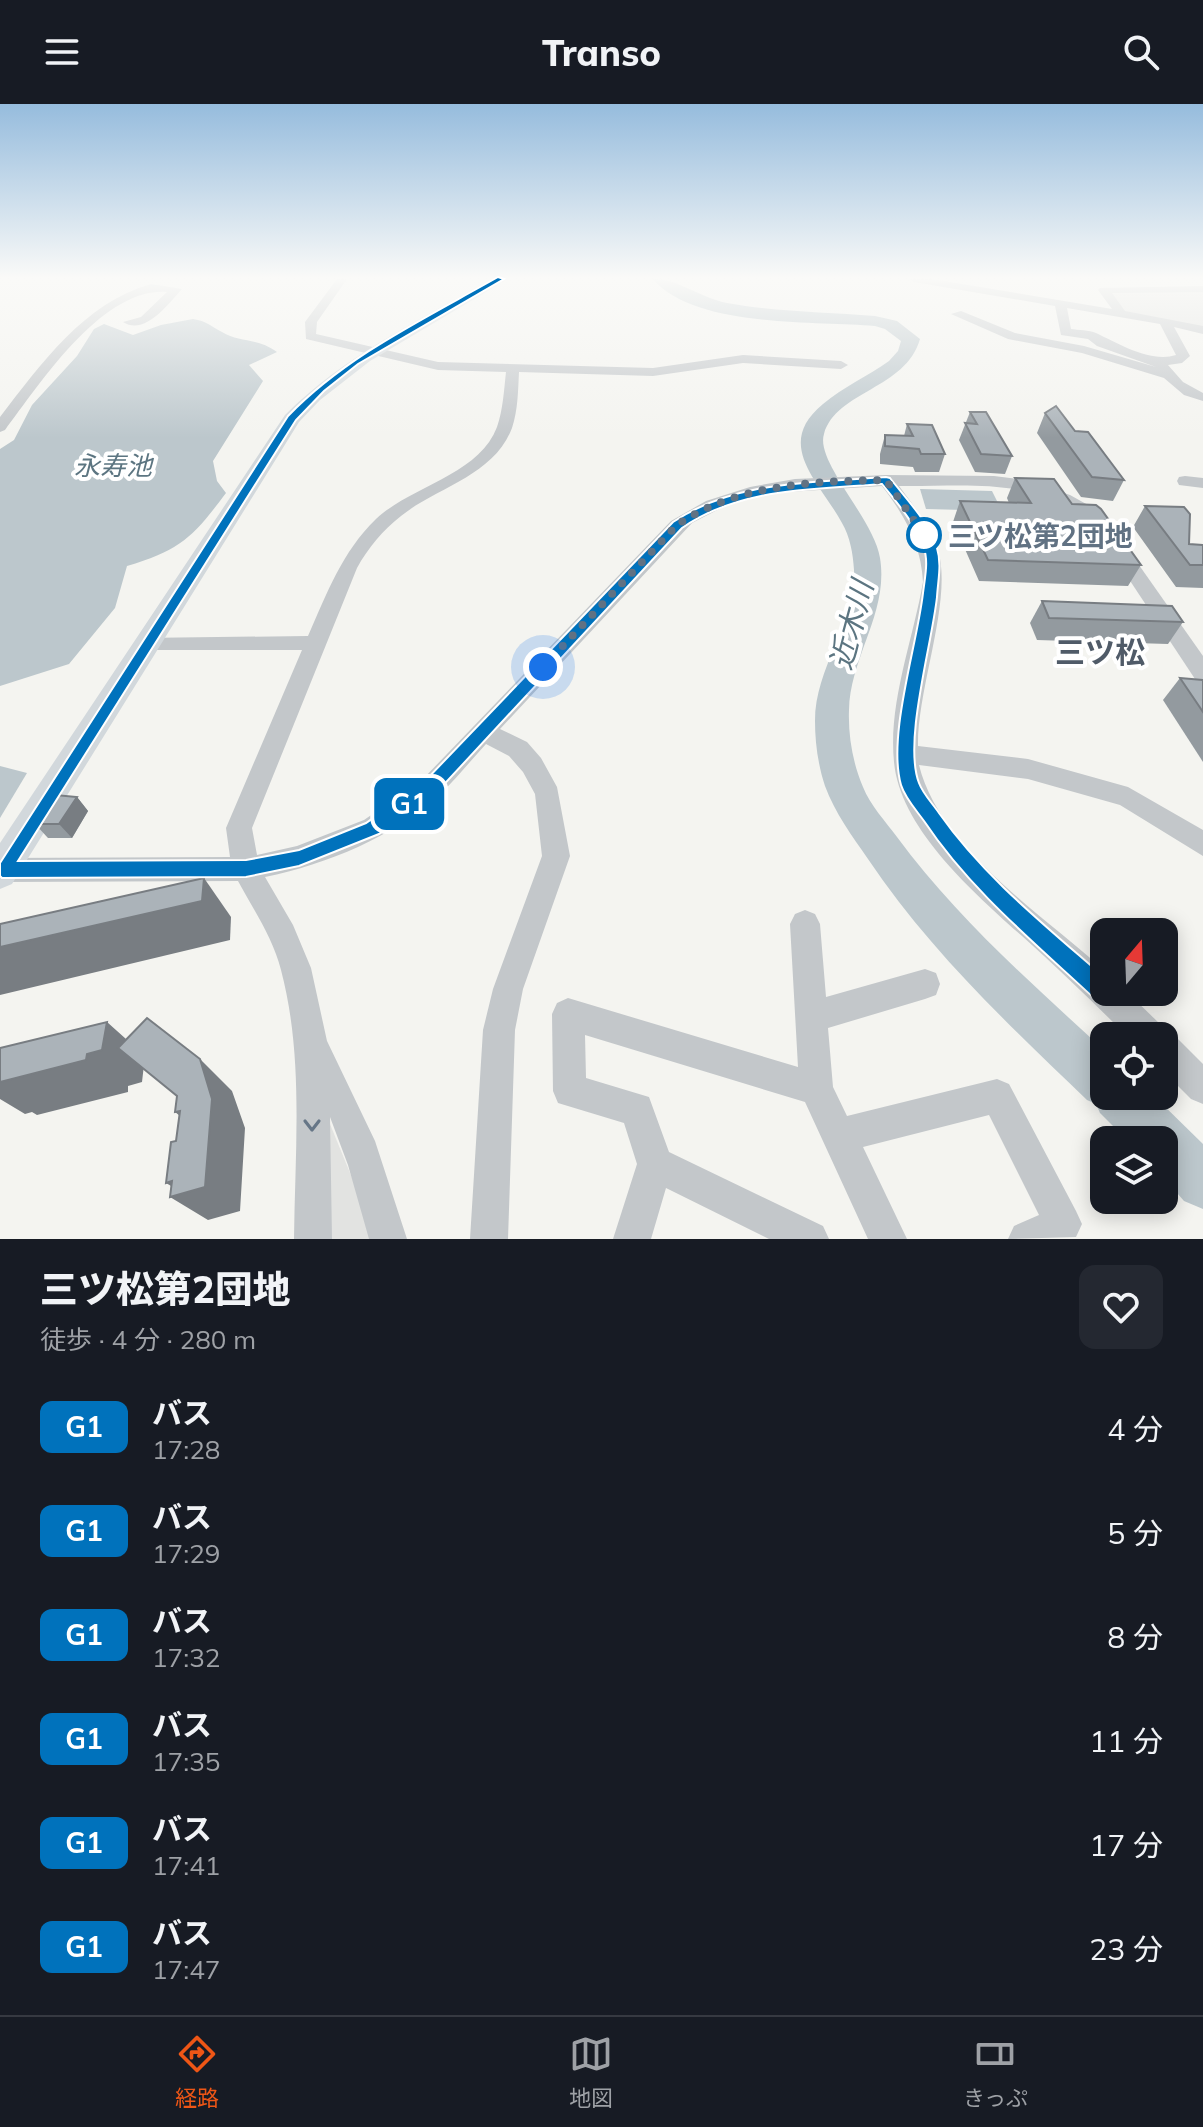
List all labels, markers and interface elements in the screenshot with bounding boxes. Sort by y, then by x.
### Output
icon: menu [40,30,84,74]
text: Transo [542,30,661,75]
icon: search [1119,30,1163,74]
water label: 永寿池 [74,449,155,482]
marker: 三ツ松第2団地 [907,518,941,552]
place label: 三ツ松第2団地 [948,518,1133,553]
water label: 近木川 [821,574,882,673]
district label: 三ツ松 [1055,633,1145,671]
your location [523,647,563,687]
line badge: G1 [373,778,445,830]
text: G1 [390,786,428,821]
north arrow [1090,918,1178,1006]
map controls [1090,918,1178,1214]
button: locate [1090,1022,1178,1110]
one-way arrow [303,1119,321,1132]
button: layers [1090,1126,1178,1214]
text: 三ツ松第2団地 [40,1265,291,1313]
button: heart [1079,1265,1163,1349]
text: 徒歩 · 4 分 · 280 m [40,1323,256,1356]
text: バス [152,1394,212,1432]
text: G1 [65,1409,103,1444]
text: 4 分 [1107,1410,1163,1448]
text: 17:28 [152,1433,220,1466]
text: バス [152,1498,212,1536]
text: G1 [65,1513,103,1548]
text: 5 分 [1107,1514,1163,1552]
text: 17:29 [152,1537,220,1570]
text: バス [152,1602,212,1640]
text: G1 [65,1617,103,1652]
text: 8 分 [1107,1618,1163,1656]
text: 17:32 [152,1641,220,1674]
text: バス [152,1706,212,1744]
text: G1 [65,1721,103,1756]
text: 11 分 [1089,1722,1163,1760]
text: 17:35 [152,1745,220,1778]
text: バス [152,1810,212,1848]
text: G1 [65,1825,103,1860]
text: 17 分 [1089,1826,1163,1864]
text: 17:41 [152,1849,220,1882]
text: バス [152,1914,212,1952]
text: G1 [65,1929,103,1964]
text: 23 分 [1089,1930,1163,1968]
text: 17:47 [152,1953,220,1986]
tab: 経路 [175,2032,219,2112]
tab: 地図 [569,2032,613,2112]
tab: きっぷ [963,2032,1028,2112]

